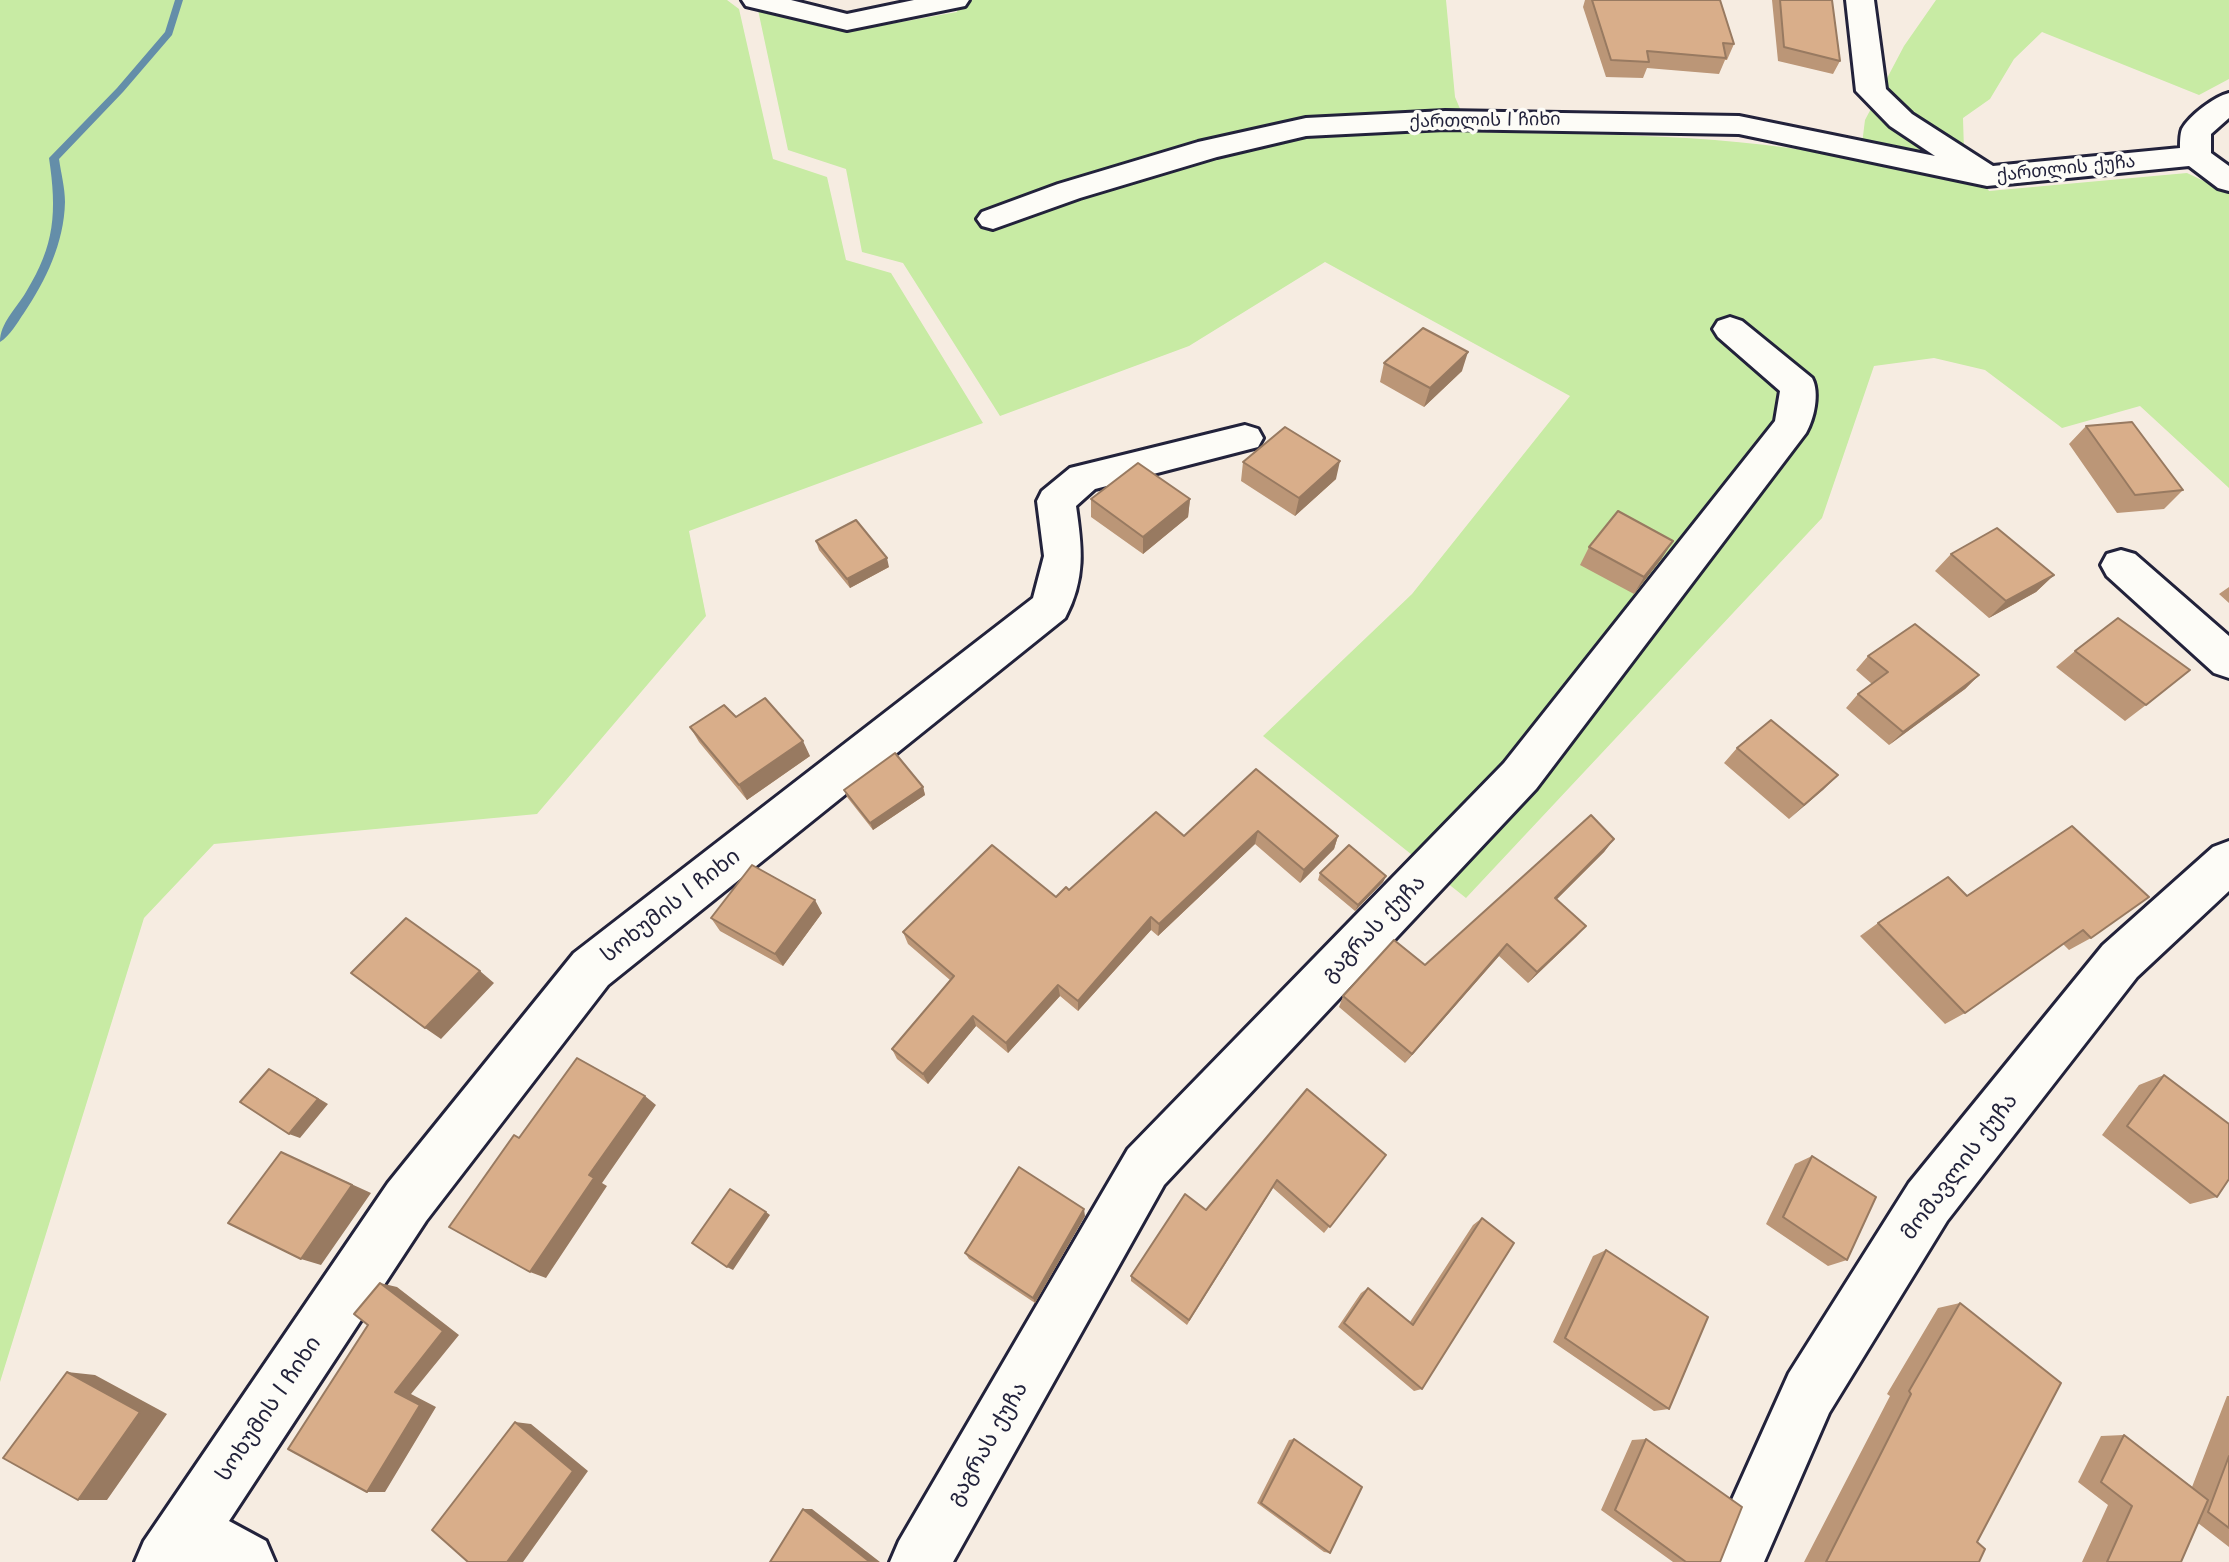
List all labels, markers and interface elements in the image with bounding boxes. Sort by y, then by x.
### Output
street label: ქართლის I ჩიხი [1409,109,1561,133]
street label: ქართლის ქუჩა [1996,151,2136,187]
street label: სოხუმის I ჩიხი [596,843,746,969]
street label: გაგრას ქუჩა [1316,870,1432,988]
street label: მომავლის ქუჩა [1896,1088,2024,1246]
street label: სოხუმის I ჩიხი [211,1331,327,1487]
street label: გაგრას ქუჩა [942,1377,1034,1511]

